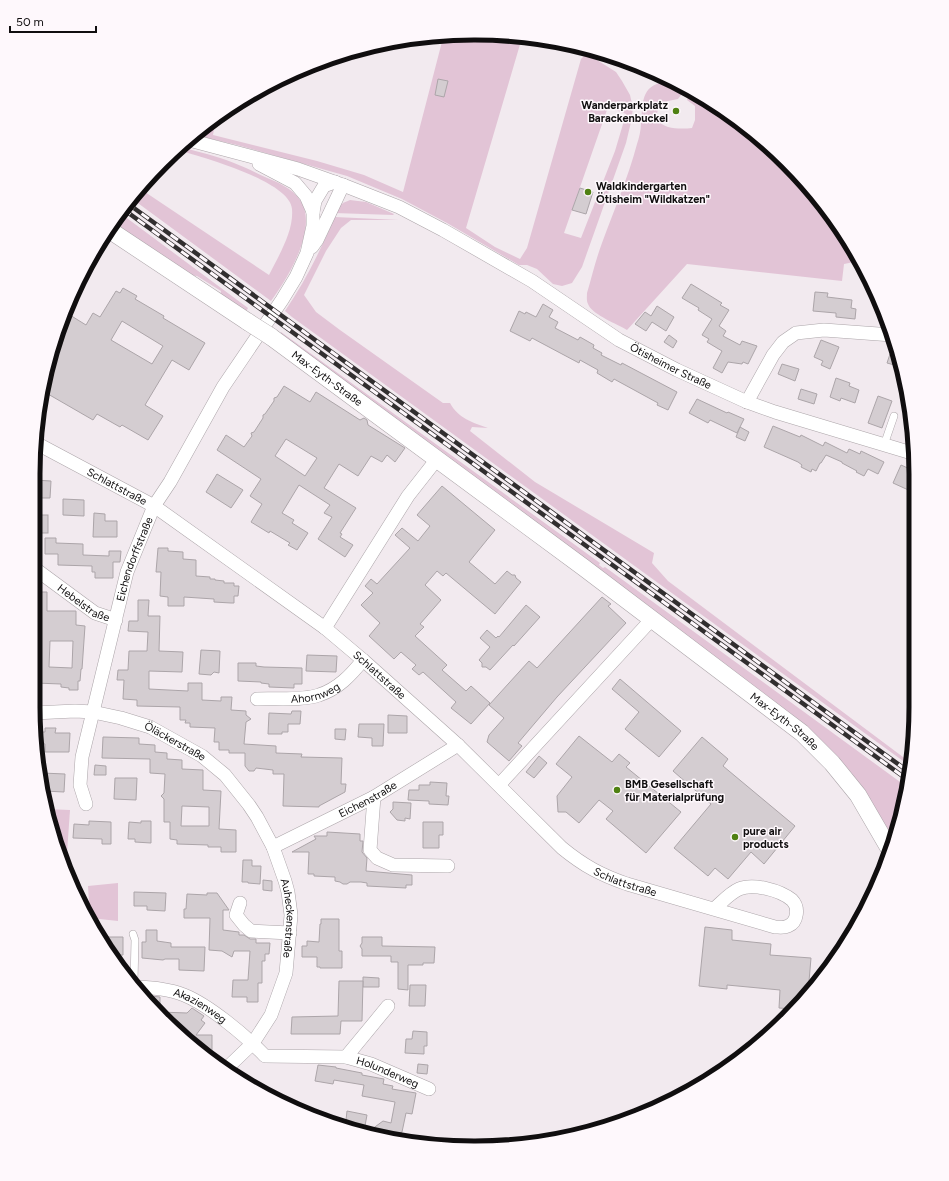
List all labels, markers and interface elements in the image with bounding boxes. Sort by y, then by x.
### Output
scale bar [10,8,96,34]
text: 50 m [16,15,44,29]
place label: Wanderparkplatz Barackenbuckel [581,99,668,125]
marker: Wanderparkplatz Barackenbuckel [671,106,681,116]
place label: Waldkindergarten Ötisheim "Wildkatzen" [596,180,710,206]
marker: Waldkindergarten Ötisheim "Wildkatzen" [583,187,593,197]
street label: Ötisheimer Straße [628,340,713,392]
street label: Max-Eyth-Straße [289,348,365,409]
street label: Schlattstraße [84,465,149,508]
street label: Eichendorffstraße [114,515,156,603]
street label: Hebelstraße [55,582,111,624]
street label: Schlattstraße [350,648,408,702]
street label: Ahornweg [291,680,342,706]
street label: Max-Eyth-Straße [748,690,821,753]
street label: Öläckerstraße [143,719,209,764]
place label: BMB Gesellschaft für Materialprüfung [625,778,724,804]
street label: Eichenstraße [337,779,399,820]
marker: BMB Gesellschaft für Materialprüfung [612,785,622,795]
place label: pure air products [743,825,789,851]
marker: pure air products [730,832,740,842]
street label: Schlattstraße [591,865,658,899]
street label: Auheckenstraße [278,877,297,958]
street label: Akazienweg [172,986,229,1026]
street label: Holunderweg [355,1054,421,1091]

